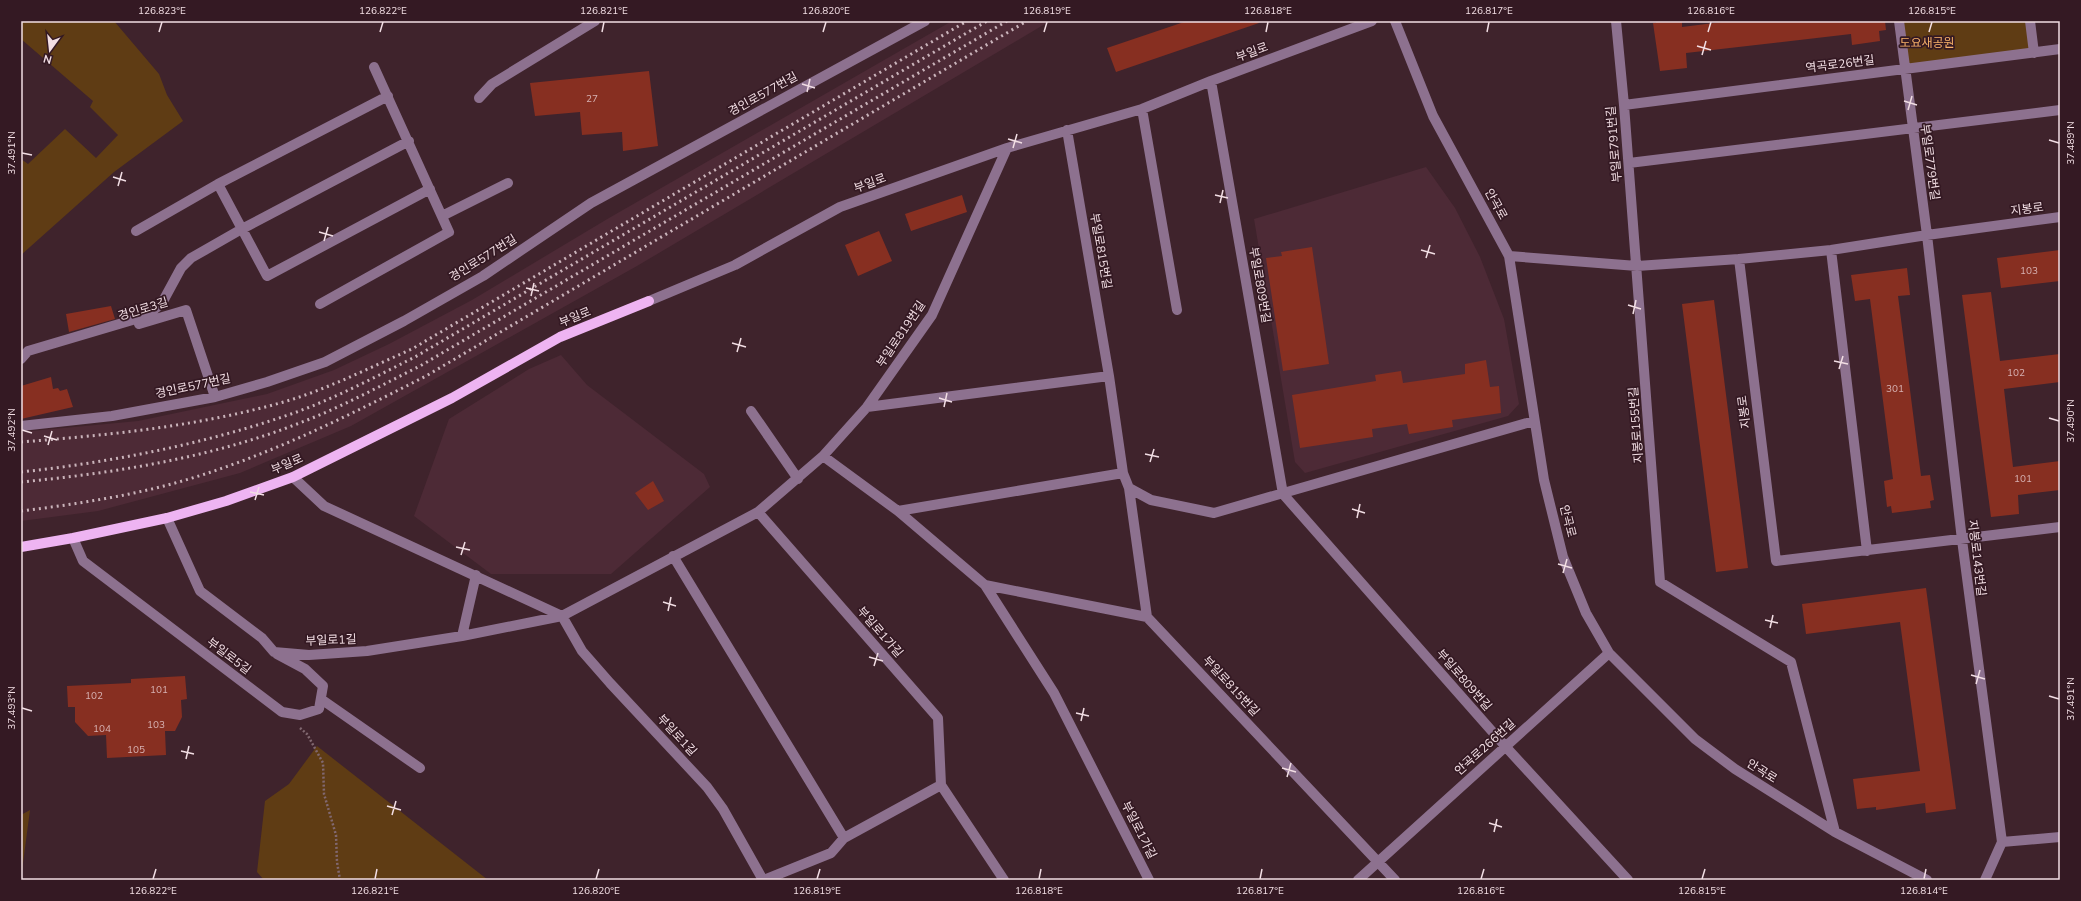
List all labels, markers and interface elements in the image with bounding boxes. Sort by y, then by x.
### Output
text: 126.823°E [138,4,186,18]
text: 126.822°E [359,4,407,18]
text: 126.821°E [580,4,628,18]
text: 126.820°E [802,4,850,18]
text: 126.819°E [1023,4,1071,18]
text: 126.818°E [1244,4,1292,18]
text: 126.817°E [1465,4,1513,18]
text: 126.816°E [1687,4,1735,18]
text: 126.815°E [1908,4,1956,18]
north arrow [30,30,70,70]
park label: 도요새공원 [1899,35,1955,51]
street label: 부일로 [1234,39,1270,65]
text: N [42,51,53,67]
street label: 역곡로26번길 [1804,52,1876,76]
street label: 경인로577번길 [726,68,800,120]
house number: 27 [586,92,598,106]
street label: 부일로791번길 [1603,105,1625,183]
text: 37.489°N [2064,121,2078,165]
street label: 부일로779번길 [1917,123,1943,201]
text: 37.491°N [5,131,19,175]
street label: 부일로 [852,170,888,196]
street label: 안곡로 [1481,186,1511,222]
street label: 지봉로 [2010,199,2044,219]
street label: 부일로815번길 [1086,212,1116,290]
street label: 경인로577번길 [446,231,520,285]
street label: 부일로809번길 [1245,246,1275,324]
house number: 103 [2020,264,2038,278]
street label: 경인로3길 [116,294,170,324]
street label: 부일로819번길 [873,298,929,370]
street label: 부일로 [557,303,593,331]
house number: 102 [2007,366,2025,380]
street label: 경인로577번길 [154,370,232,402]
house number: 301 [1886,382,1904,396]
street label: 지봉로155번길 [1625,386,1647,464]
street label: 지봉로 [1734,395,1754,429]
text: 37.490°N [2064,399,2078,443]
text: 37.492°N [5,408,19,452]
street label: 부일로 [269,450,305,478]
house number: 101 [2014,472,2032,486]
street label: 안곡로 [1556,503,1580,539]
street label: 지봉로143번길 [1964,519,1990,597]
street label: 부일로1가길 [853,603,907,661]
street label: 부일로1길 [305,631,357,649]
street label: 부일로5길 [204,634,254,678]
street label: 부일로809번길 [1433,646,1495,714]
street label: 부일로815번길 [1199,652,1263,720]
text: 37.491°N [2064,677,2078,721]
house number: 101 [150,683,168,697]
text: 37.493°N [5,686,19,730]
house number: 102 [85,689,103,703]
street label: 부일로1길 [654,711,700,759]
street label: 안곡로266번길 [1451,715,1519,779]
house number: 103 [147,718,165,732]
house number: 104 [93,722,111,736]
house number: 105 [127,743,145,757]
street label: 안곡로 [1744,755,1780,787]
street label: 부일로1가길 [1118,799,1160,861]
text: 126.822°E [129,884,177,898]
text: 126.821°E [351,884,399,898]
text: 126.820°E [572,884,620,898]
text: 126.819°E [793,884,841,898]
text: 126.818°E [1015,884,1063,898]
text: 126.817°E [1236,884,1284,898]
text: 126.816°E [1457,884,1505,898]
text: 126.815°E [1678,884,1726,898]
text: 126.814°E [1900,884,1948,898]

